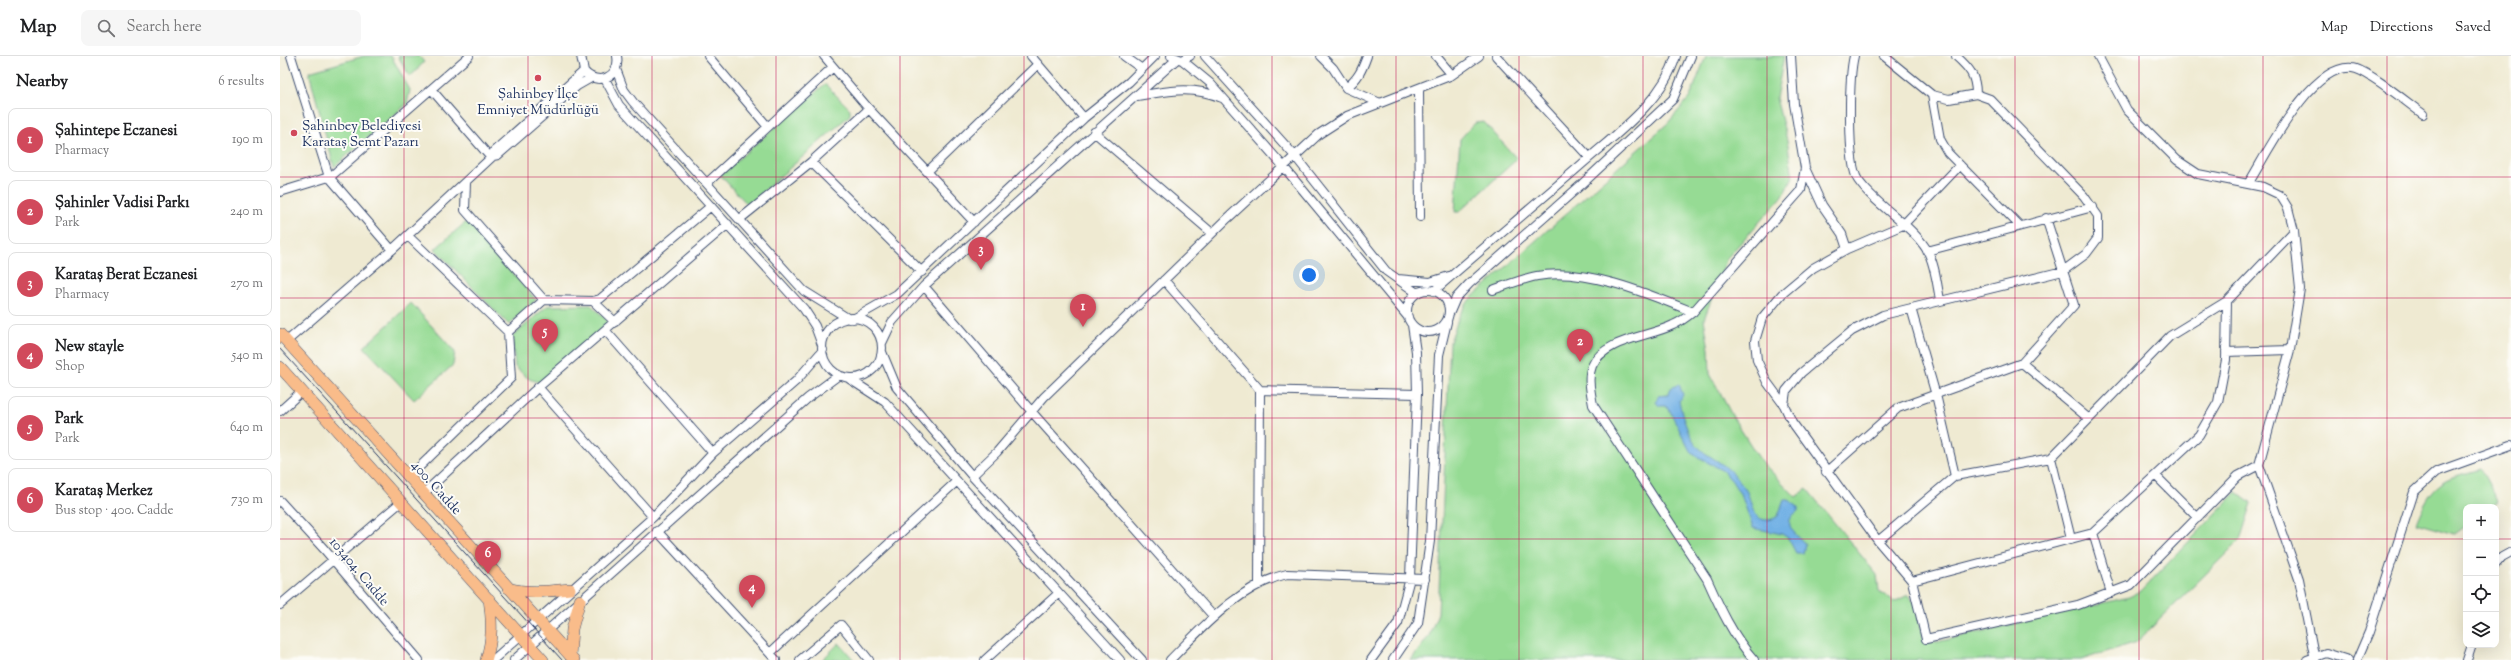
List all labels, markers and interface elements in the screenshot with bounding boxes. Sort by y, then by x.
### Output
search box [81,10,361,46]
text: Map [20,14,57,41]
icon: search [95,17,117,39]
text: Search here [127,17,202,38]
text: Map [2321,18,2348,38]
text: Directions [2370,18,2433,38]
text: Saved [2455,18,2491,38]
text: Nearby [16,70,68,94]
text: 6 results [218,73,264,91]
marker: Şahinbey İlçe Emniyet Müdürlüğü [533,73,543,83]
place label: Şahinbey İlçe Emniyet Müdürlüğü [477,85,599,121]
place label: Şahinbey Belediyesi Karataş Semt Pazarı [302,117,421,153]
text: Şahintepe Eczanesi [55,121,177,142]
marker: Şahinbey Belediyesi Karataş Semt Pazarı [289,128,299,138]
text: 1 [28,131,32,149]
text: 190 m [232,131,263,149]
text: Pharmacy [55,142,109,160]
text: Şahinler Vadisi Parkı [55,193,190,214]
text: 2 [27,203,33,221]
text: 240 m [230,203,263,221]
text: Park [55,214,80,232]
pin: 3 [968,237,994,270]
text: Karataş Berat Eczanesi [55,265,198,286]
your location [1299,265,1319,285]
text: 3 [27,275,33,293]
text: 270 m [230,275,263,293]
text: Pharmacy [55,286,109,304]
pin: 1 [1070,294,1096,327]
pin: 5 [532,319,558,352]
pin: 2 [1567,329,1593,362]
text: New stayle [55,337,124,358]
text: 4 [27,347,33,365]
text: 540 m [232,347,263,365]
text: Shop [55,358,84,376]
text: Park [55,409,84,430]
text: 5 [28,419,32,437]
text: 640 m [230,419,263,437]
text: Park [55,430,80,448]
street label: 400. Cadde [406,457,465,520]
text: Karataş Merkez [55,481,153,502]
text: 6 [27,491,33,509]
text: 730 m [231,491,263,509]
text: Bus stop · 400. Cadde [55,502,174,520]
map controls [2463,504,2499,648]
button: + [2463,504,2499,540]
street label: 103404. Cadde [324,534,393,611]
button: − [2463,540,2499,576]
pin: 6 [475,541,501,574]
pin: 4 [739,575,765,608]
button: locate [2463,576,2499,612]
button: layers [2463,612,2499,648]

